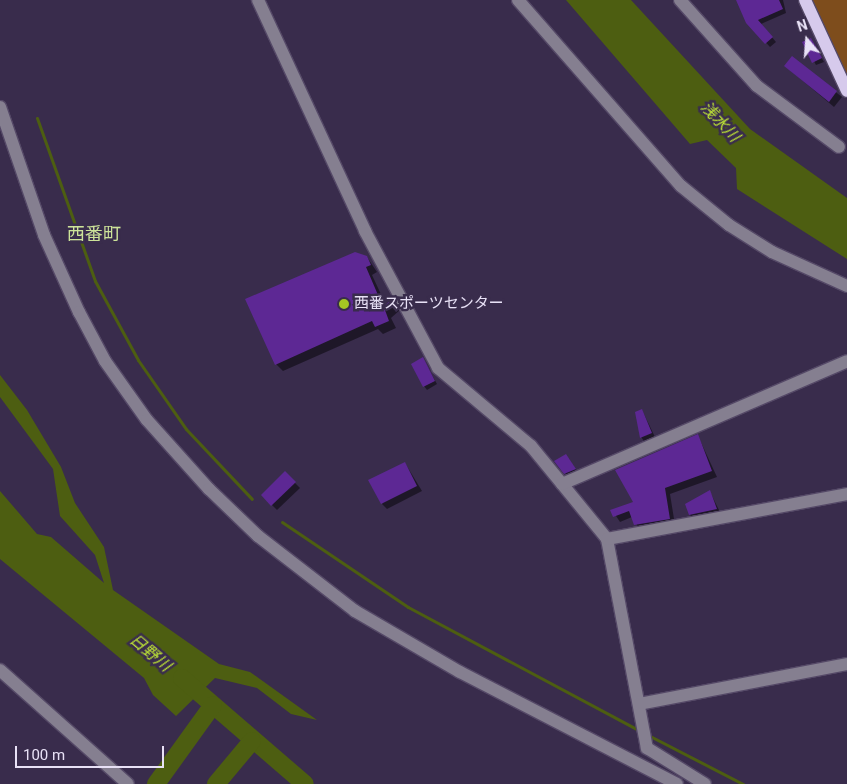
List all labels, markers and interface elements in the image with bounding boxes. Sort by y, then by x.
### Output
north arrow [782,15,832,65]
text: N [795,17,810,35]
water label: 浅水川 [697,98,743,146]
district label: 西番町 [67,223,121,245]
place label: 西番スポーツセンター [354,295,504,313]
marker: 西番スポーツセンター [338,298,350,310]
water label: 日野川 [125,630,175,676]
scale bar [18,736,166,768]
text: 100 m [23,746,65,764]

